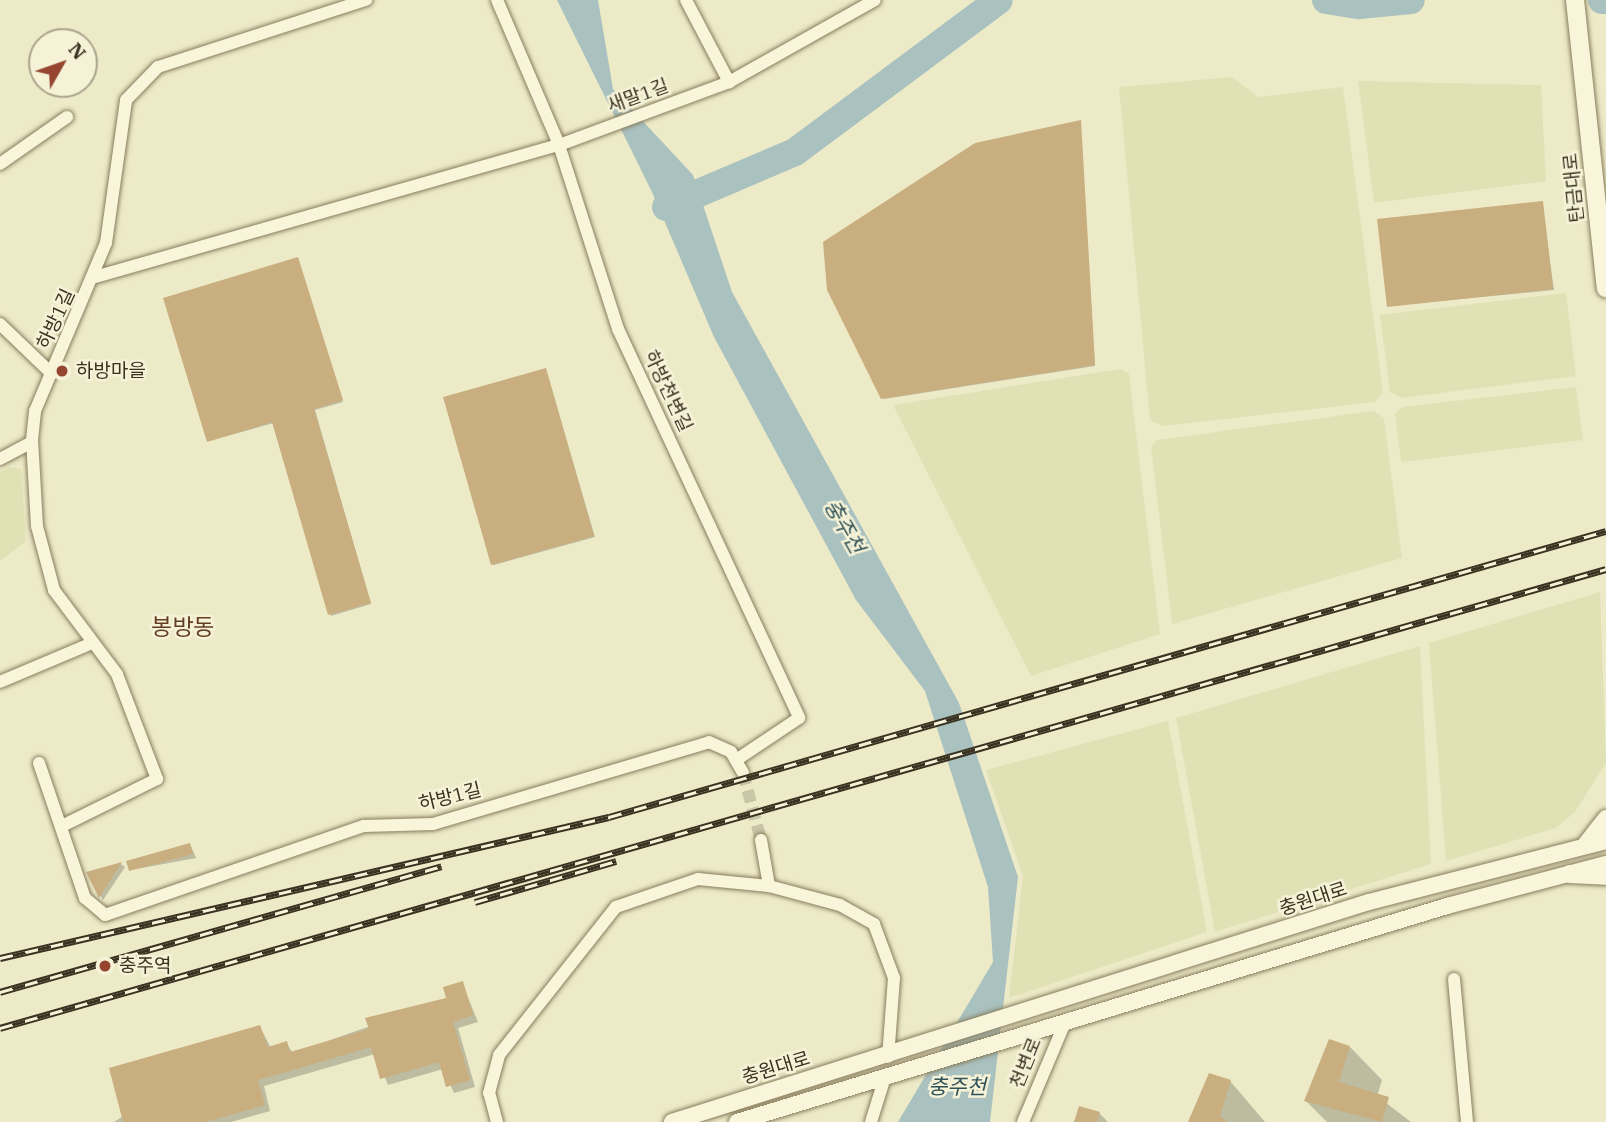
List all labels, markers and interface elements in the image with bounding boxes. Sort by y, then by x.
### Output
north arrow [28,28,98,98]
text: N [64,37,92,64]
street label: 새말1길 [604,74,672,118]
street label: 탄금대로 [1559,152,1589,224]
street label: 하방1길 [32,285,80,353]
street label: 하방천변길 [639,347,697,435]
place label: 하방마을 [76,360,146,382]
marker: 하방마을 [54,363,70,379]
water label: 충주천 [820,495,870,557]
district label: 봉방동 [151,612,215,640]
street label: 하방1길 [416,778,484,816]
street label: 충원대로 [1276,877,1350,921]
place label: 충주역 [119,955,171,977]
marker: 충주역 [97,958,113,974]
street label: 천변로 [1006,1034,1046,1092]
street label: 충원대로 [739,1047,813,1089]
water label: 충주천 [928,1073,986,1099]

